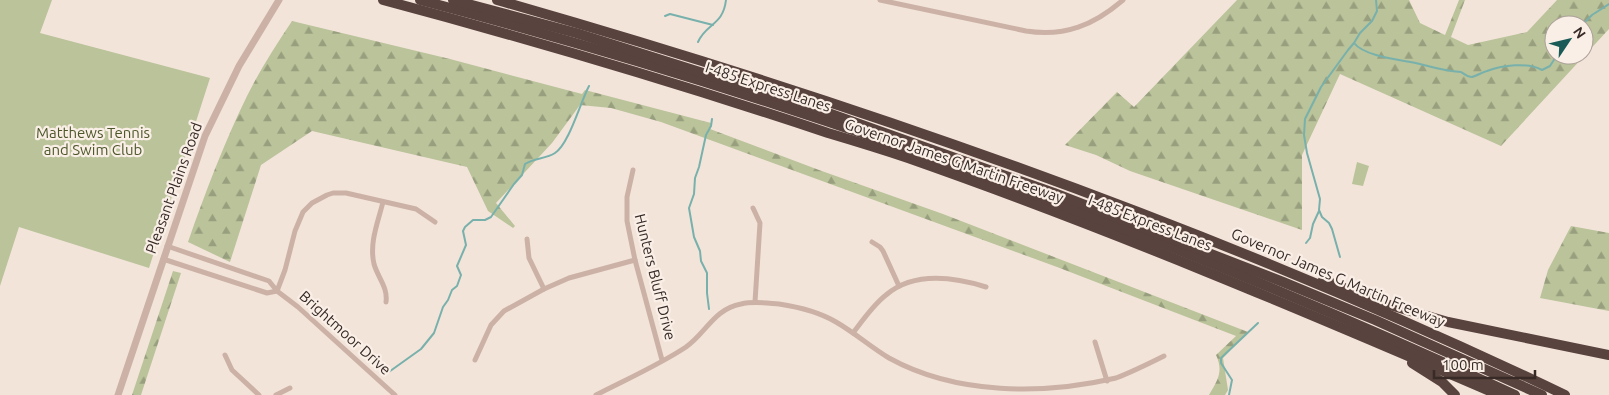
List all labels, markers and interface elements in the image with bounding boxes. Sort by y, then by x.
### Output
north arrow [1544,15,1594,65]
text: N [1570,24,1589,41]
street label: I-485 Express Lanes [703,58,833,115]
street label: Governor James G Martin Freeway [842,115,1066,206]
street label: Pleasant Plains Road [142,120,205,256]
park label: Matthews Tennis and Swim Club [36,124,150,158]
street label: I-485 Express Lanes [1086,191,1214,254]
street label: Hunters Bluff Drive [632,212,679,342]
street label: Governor James G Martin Freeway [1229,225,1448,330]
street label: Brightmoor Drive [296,287,395,378]
scale bar [1434,348,1535,380]
text: 100 m [1442,356,1484,373]

